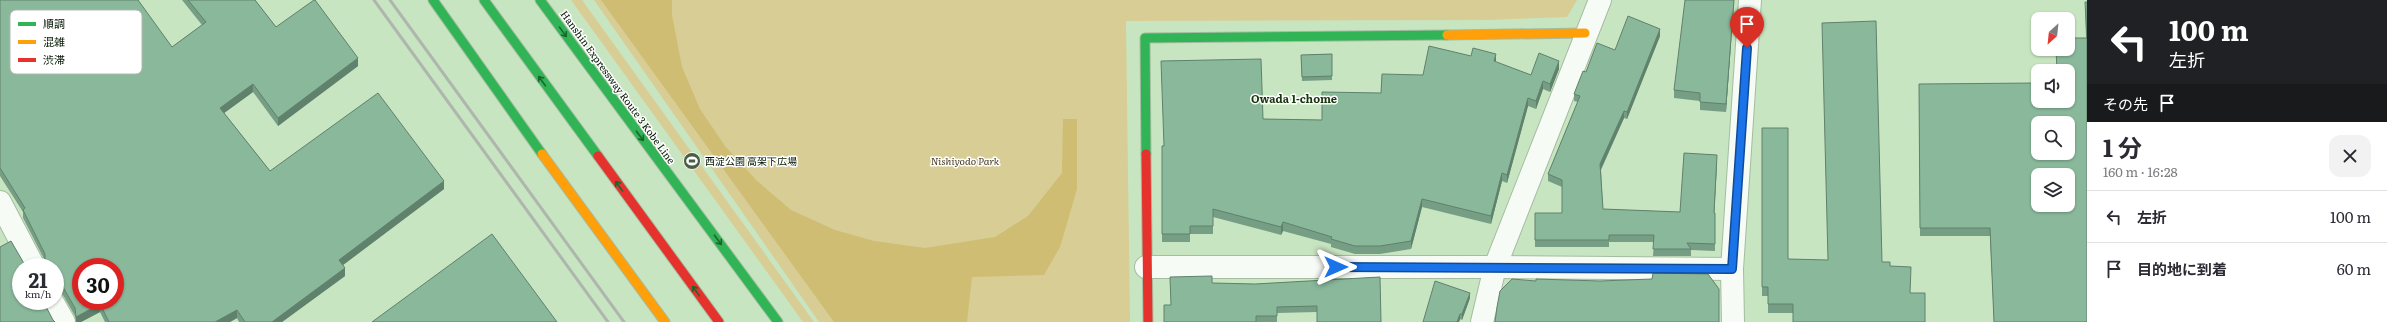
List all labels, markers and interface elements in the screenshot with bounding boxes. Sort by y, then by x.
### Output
street label: Hanshin Expressway Route 3 Kobe Line [558,7,679,166]
pin [1730,7.0,1764,48]
text: 100 m [2169,8,2249,50]
legend [10,10,142,74]
north arrow [2031,12,2075,56]
map controls [2031,12,2075,212]
icon: arrive [1736,13,1758,35]
text: 順調 [43,15,65,31]
icon: left [2103,16,2155,68]
one-way arrow [559,26,567,37]
text: 混雑 [43,33,65,49]
text: 左折 [2169,46,2205,73]
text: 渋滞 [43,51,65,67]
button: sound [2031,64,2075,108]
one-way arrow [538,75,546,86]
district label: Owada 1-chome [1251,90,1337,106]
text: その先 [2103,92,2148,115]
icon: arrive [2156,92,2178,114]
button: search [2031,116,2075,160]
text: 1 分 [2103,129,2142,164]
one-way arrow [636,131,644,142]
button: close [2329,135,2371,177]
sports icon: 西淀公園 高架下広場 [682,151,702,171]
place label: 西淀公園 高架下広場 [705,153,797,168]
park label: Nishiyodo Park [931,153,1000,168]
text: 160 m · 16:28 [2103,162,2178,181]
button: layers [2031,168,2075,212]
one-way arrow [615,180,623,191]
text: 左折 [2137,205,2167,228]
text: 100 m [2330,205,2371,228]
icon: left [2103,206,2125,228]
one-way arrow [714,235,722,246]
position arrow [1315,246,1357,288]
text: 目的地に到着 [2137,257,2227,280]
text: 60 m [2337,257,2371,280]
speed limit sign: 30 [72,258,124,310]
icon: arrive [2103,258,2125,280]
text: 21 [28,264,48,294]
one-way arrow [692,285,700,296]
text: km/h [25,286,51,301]

